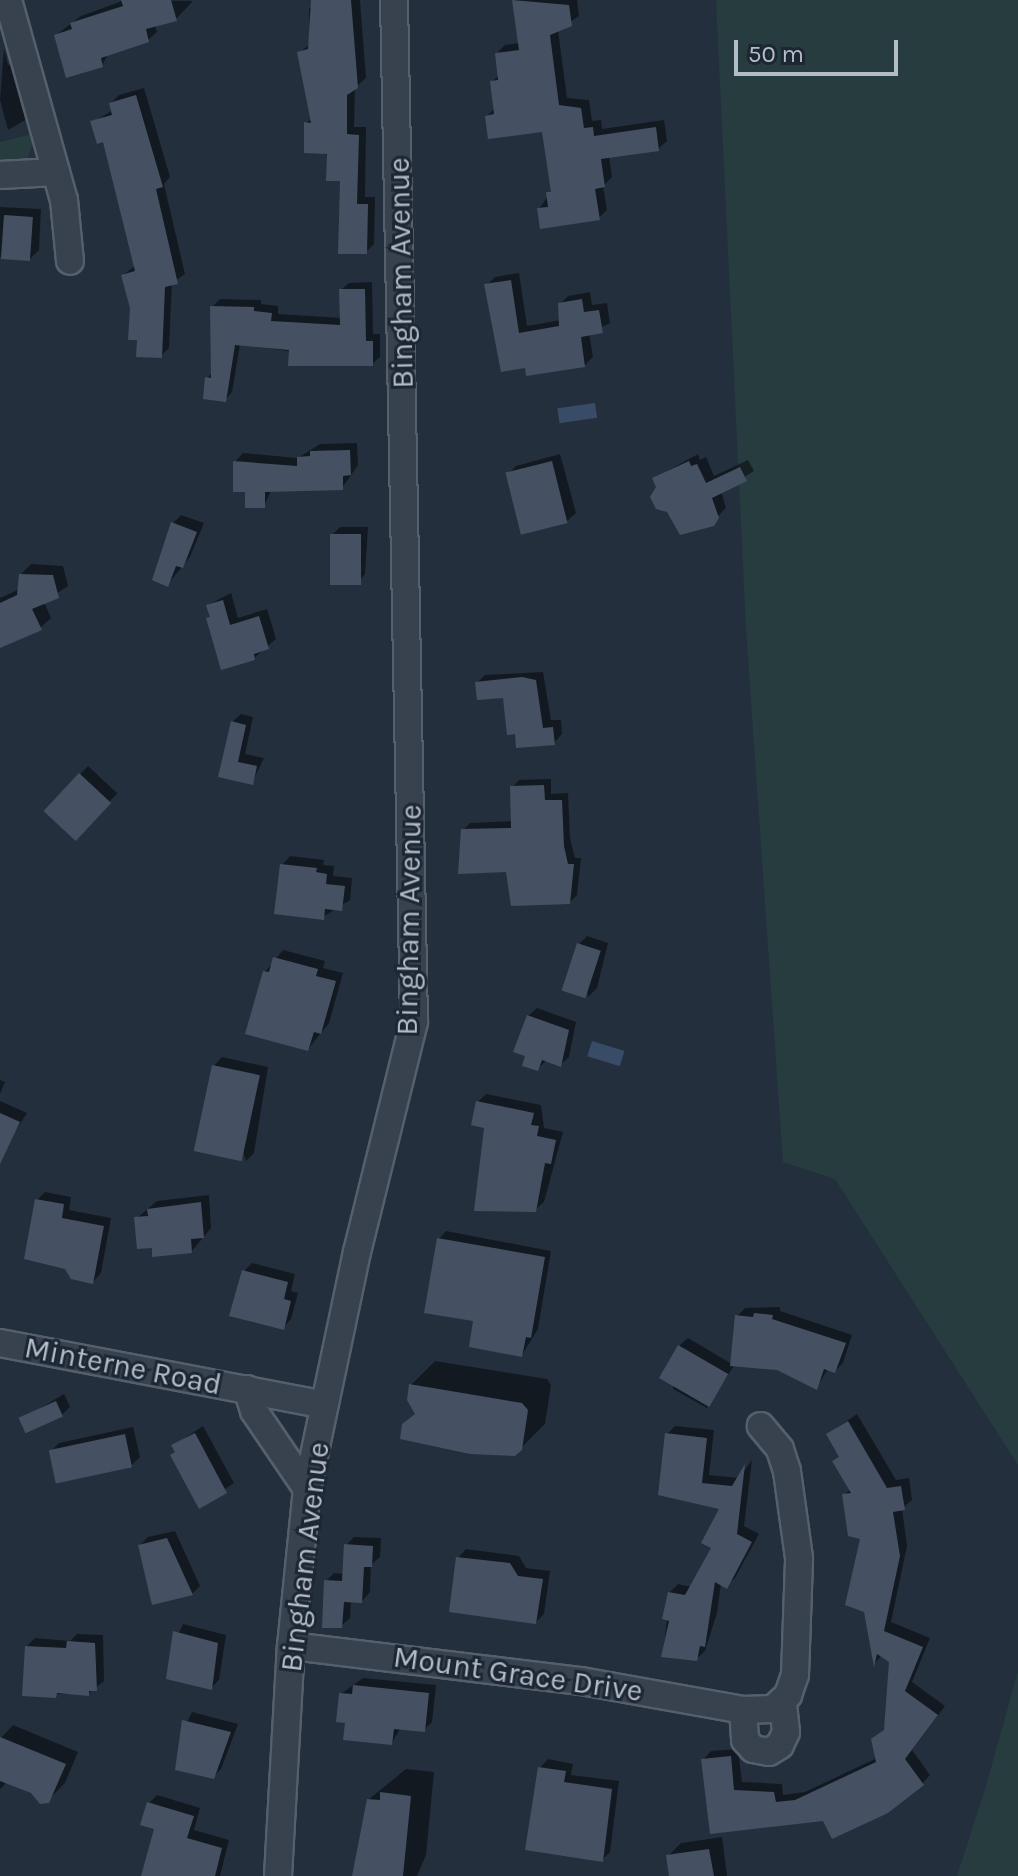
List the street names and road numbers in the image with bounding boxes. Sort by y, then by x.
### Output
street label: Bingham Avenue [381,157,421,389]
street label: Bingham Avenue [389,804,429,1036]
street label: Minterne Road [22,1329,224,1403]
street label: Bingham Avenue [273,1440,337,1674]
street label: Mount Grace Drive [391,1639,645,1709]

